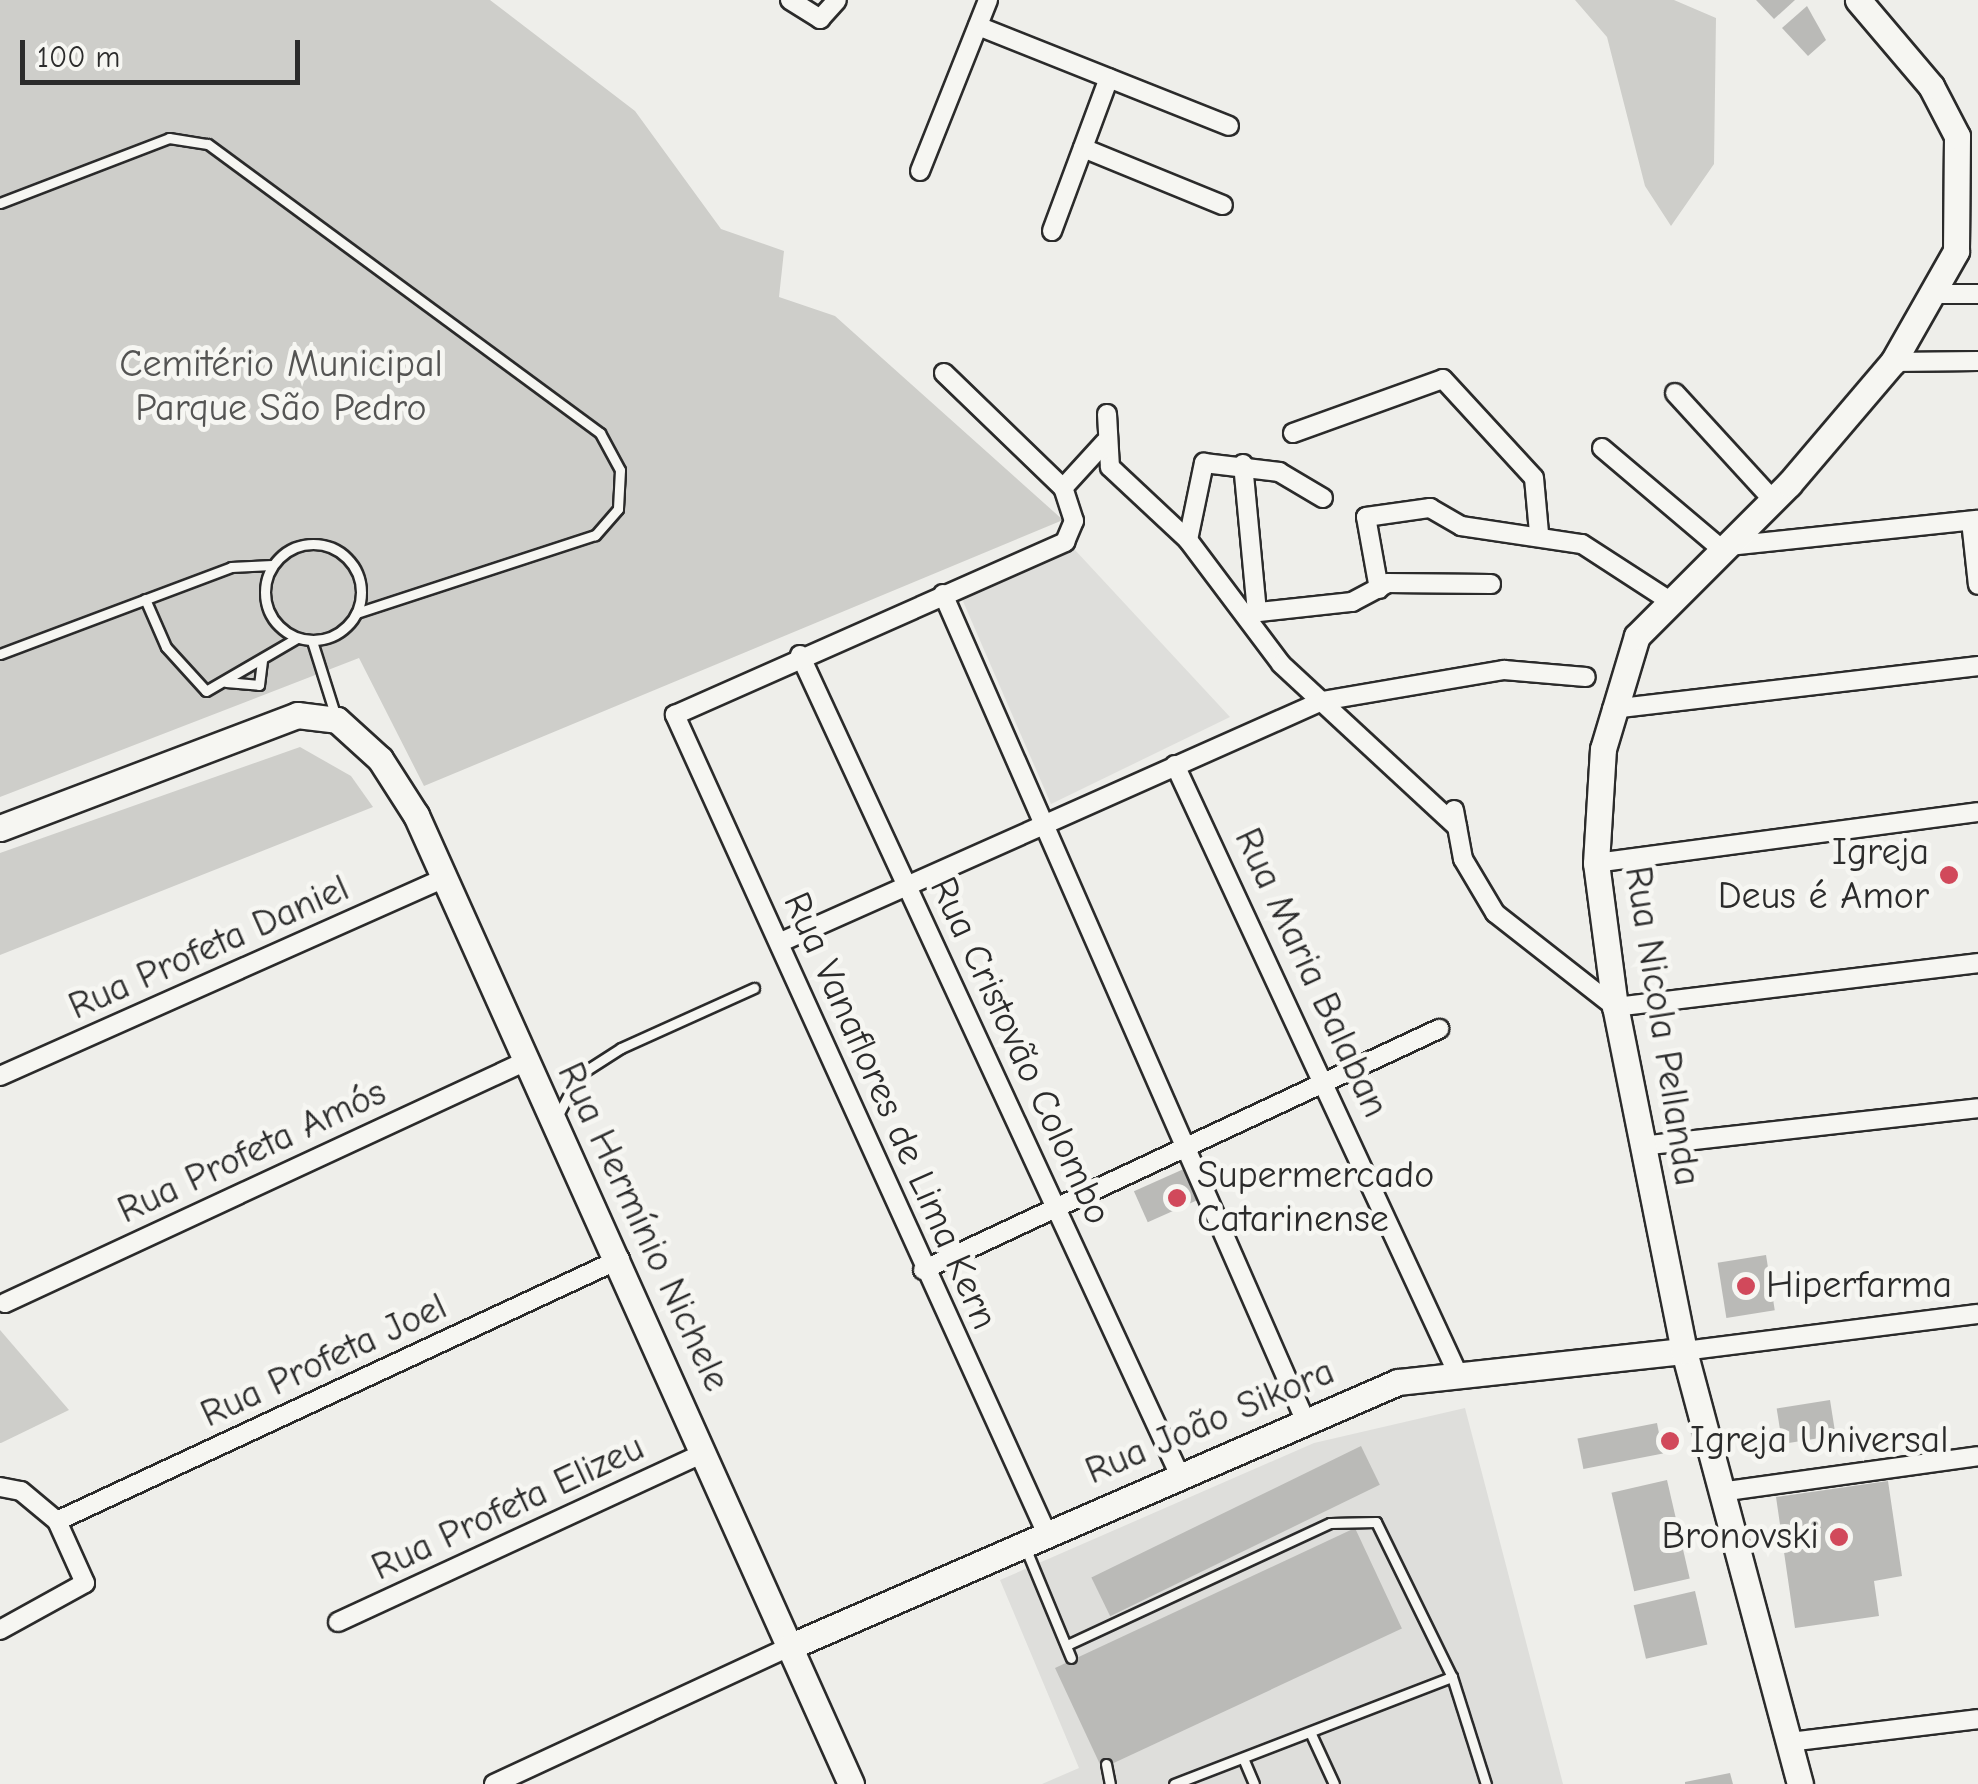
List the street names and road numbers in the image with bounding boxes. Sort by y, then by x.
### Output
street label: Rua Maria Balaban [1224,821,1398,1125]
street label: Rua Nicola Pellanda [1614,863,1710,1189]
street label: Rua Profeta Daniel [62,866,356,1030]
street label: Rua Cristovão Colombo [919,870,1121,1232]
street label: Rua Vanaflores de Lima Kern [773,886,1007,1336]
street label: Rua Hermínio Nichele [547,1055,739,1399]
street label: Rua Profeta Amós [111,1070,393,1234]
street label: Rua Profeta Joel [194,1284,454,1438]
street label: Rua João Sikora [1079,1349,1341,1495]
street label: Rua Profeta Elizeu [365,1425,651,1591]

